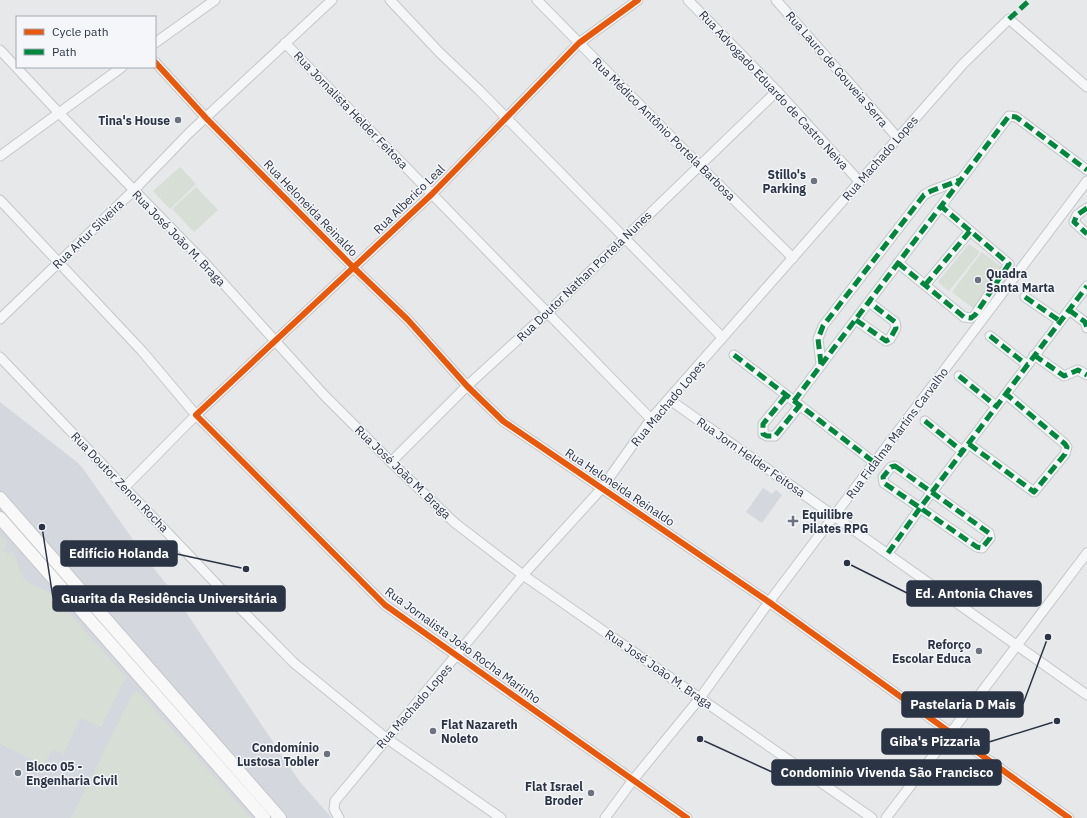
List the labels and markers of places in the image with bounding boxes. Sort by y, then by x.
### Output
place label: Tina's House [98,113,170,128]
marker: Tina's House [173,115,183,125]
place label: Stillo's Parking [762,167,806,196]
marker: Stillo's Parking [809,176,819,186]
place label: Quadra Santa Marta [986,266,1055,295]
marker: Quadra Santa Marta [973,275,983,285]
place label: Equilibre Pilates RPG [802,507,868,536]
marker: Equilibre Pilates RPG [787,515,799,527]
callout: Edifício Holanda [61,541,177,566]
callout: Ed. Antonia Chaves [907,581,1041,606]
callout: Guarita da Residência Universitária [53,586,285,611]
place label: Reforço Escolar Educa [892,637,971,666]
marker: Reforço Escolar Educa [974,646,984,656]
callout: Pastelaria D Mais [902,692,1023,717]
place label: Flat Nazareth Noleto [441,717,518,746]
marker: Flat Nazareth Noleto [428,726,438,736]
callout: Giba's Pizzaria [882,729,989,754]
place label: Condomínio Lustosa Tobler [237,740,319,769]
marker: Condomínio Lustosa Tobler [322,749,332,759]
place label: Bloco 05 - Engenharia Civil [26,759,118,788]
callout: Condominio Vivenda São Francisco [772,760,1001,785]
marker: Bloco 05 - Engenharia Civil [13,768,23,778]
place label: Flat Israel Broder [525,779,583,808]
marker: Flat Israel Broder [586,788,596,798]

